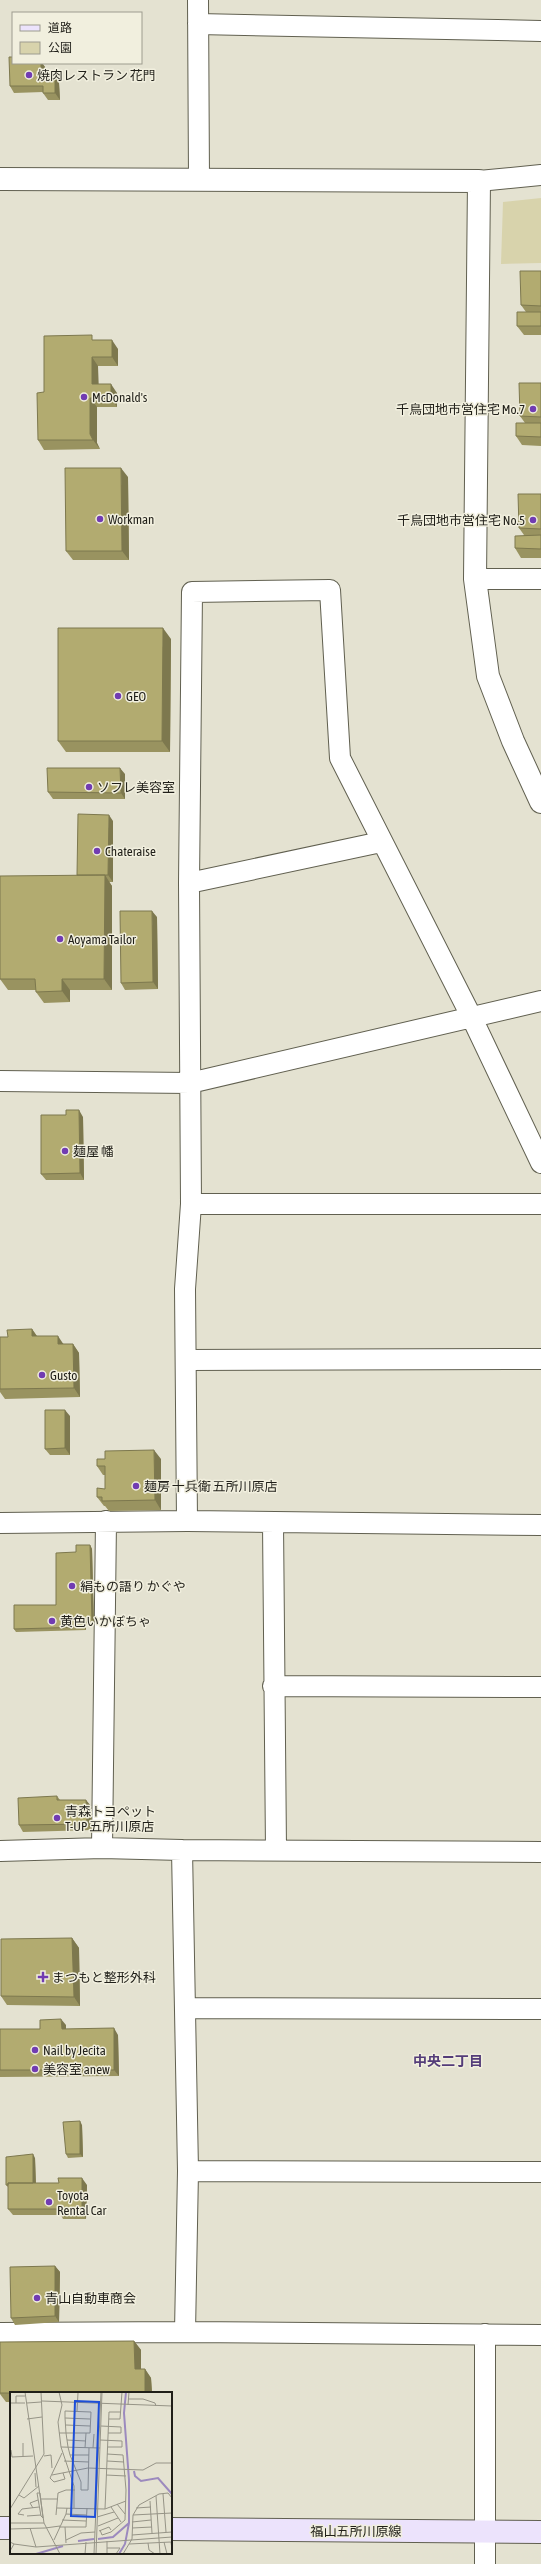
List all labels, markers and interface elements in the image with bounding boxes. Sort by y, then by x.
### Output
legend [12,12,142,64]
text: 道路 [48,21,72,35]
text: 公園 [48,41,72,55]
place label: 焼肉レストラン 花門 [37,68,156,83]
marker: 焼肉レストラン 花門 [24,70,34,80]
place label: McDonald's [92,390,148,405]
marker: McDonald's [79,392,89,402]
place label: 千鳥団地市営住宅 Mo.7 [396,402,525,417]
marker: 千鳥団地市営住宅 Mo.7 [528,404,538,414]
place label: Workman [108,512,154,527]
place label: 千鳥団地市営住宅 No.5 [397,513,525,528]
marker: Workman [95,514,105,524]
marker: 千鳥団地市営住宅 No.5 [528,515,538,525]
place label: GEO [126,689,146,704]
marker: GEO [113,691,123,701]
place label: ソフレ美容室 [97,780,175,795]
marker: ソフレ美容室 [84,782,94,792]
place label: Chateraise [105,844,156,859]
marker: Chateraise [92,846,102,856]
place label: Aoyama Tailor [68,932,136,947]
marker: Aoyama Tailor [55,934,65,944]
place label: 麺屋 幡 [73,1144,114,1159]
marker: 麺屋 幡 [60,1146,70,1156]
place label: Gusto [50,1368,77,1383]
marker: Gusto [37,1370,47,1380]
place label: 麺房 十兵衛 五所川原店 [144,1479,278,1494]
marker: 麺房 十兵衛 五所川原店 [131,1481,141,1491]
place label: 絹もの語り かぐや [80,1579,186,1594]
marker: 絹もの語り かぐや [67,1581,77,1591]
place label: 黄色いかぼちゃ [60,1614,151,1629]
marker: 黄色いかぼちゃ [47,1616,57,1626]
place label: 青森トヨペット T-UP 五所川原店 [65,1804,156,1834]
marker: 青森トヨペット T-UP 五所川原店 [52,1813,62,1823]
place label: まつもと整形外科 [52,1970,156,1985]
marker: まつもと整形外科 [37,1971,49,1983]
place label: Nail by Jecita [43,2043,106,2058]
marker: Nail by Jecita [30,2045,40,2055]
district label: 中央二丁目 [413,2053,483,2069]
place label: 美容室 anew [43,2062,110,2077]
marker: 美容室 anew [30,2064,40,2074]
place label: Toyota Rental Car [57,2188,107,2218]
marker: Toyota Rental Car [44,2197,54,2207]
place label: 青山自動車商会 [45,2291,136,2306]
marker: 青山自動車商会 [32,2293,42,2303]
inset map [10,2392,172,2554]
street label: 福山五所川原線 [310,2524,402,2539]

